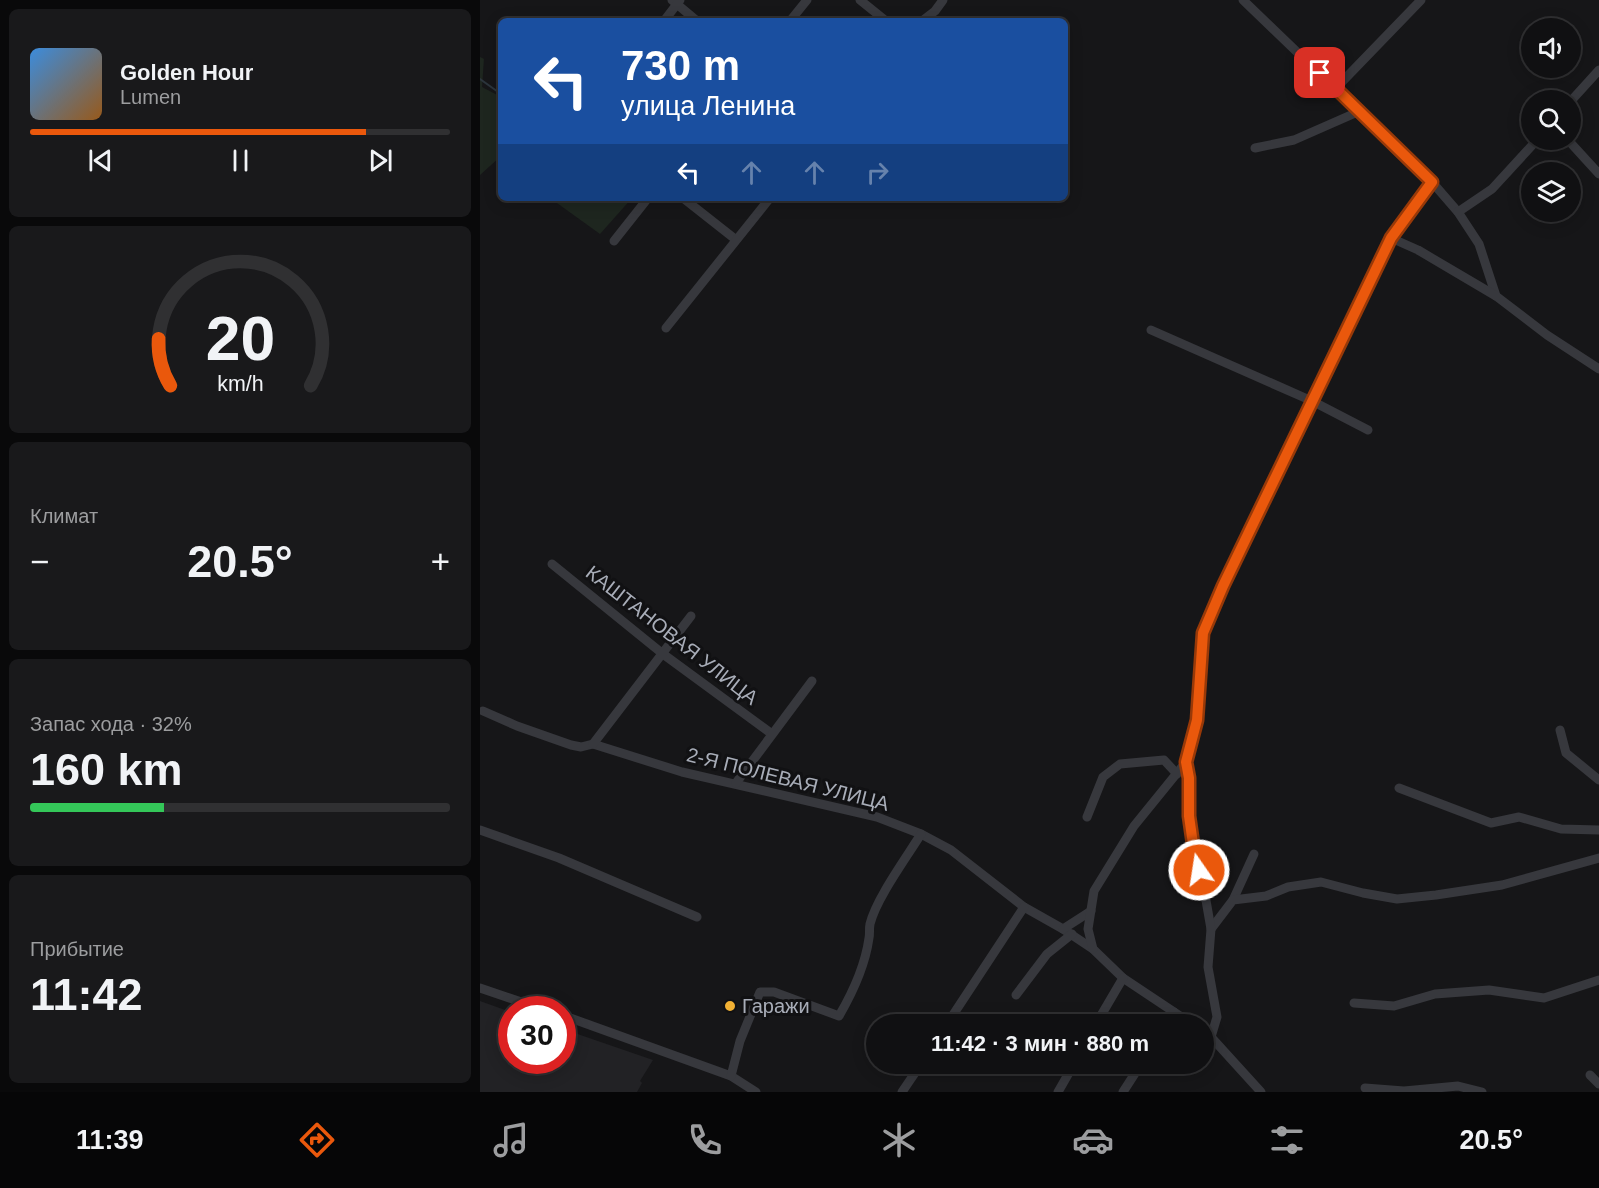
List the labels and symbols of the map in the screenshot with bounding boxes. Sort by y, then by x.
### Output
pin [1294,47,1345,98]
street label: КАШТАНОВАЯ УЛИЦА [582,561,763,709]
street label: 2-Я ПОЛЕВАЯ УЛИЦА [685,743,892,815]
position arrow [1167,838,1231,902]
place label: Гаражи [742,995,810,1017]
speed limit sign: 30 [498,996,576,1074]
marker: Гаражи [723,999,737,1013]

